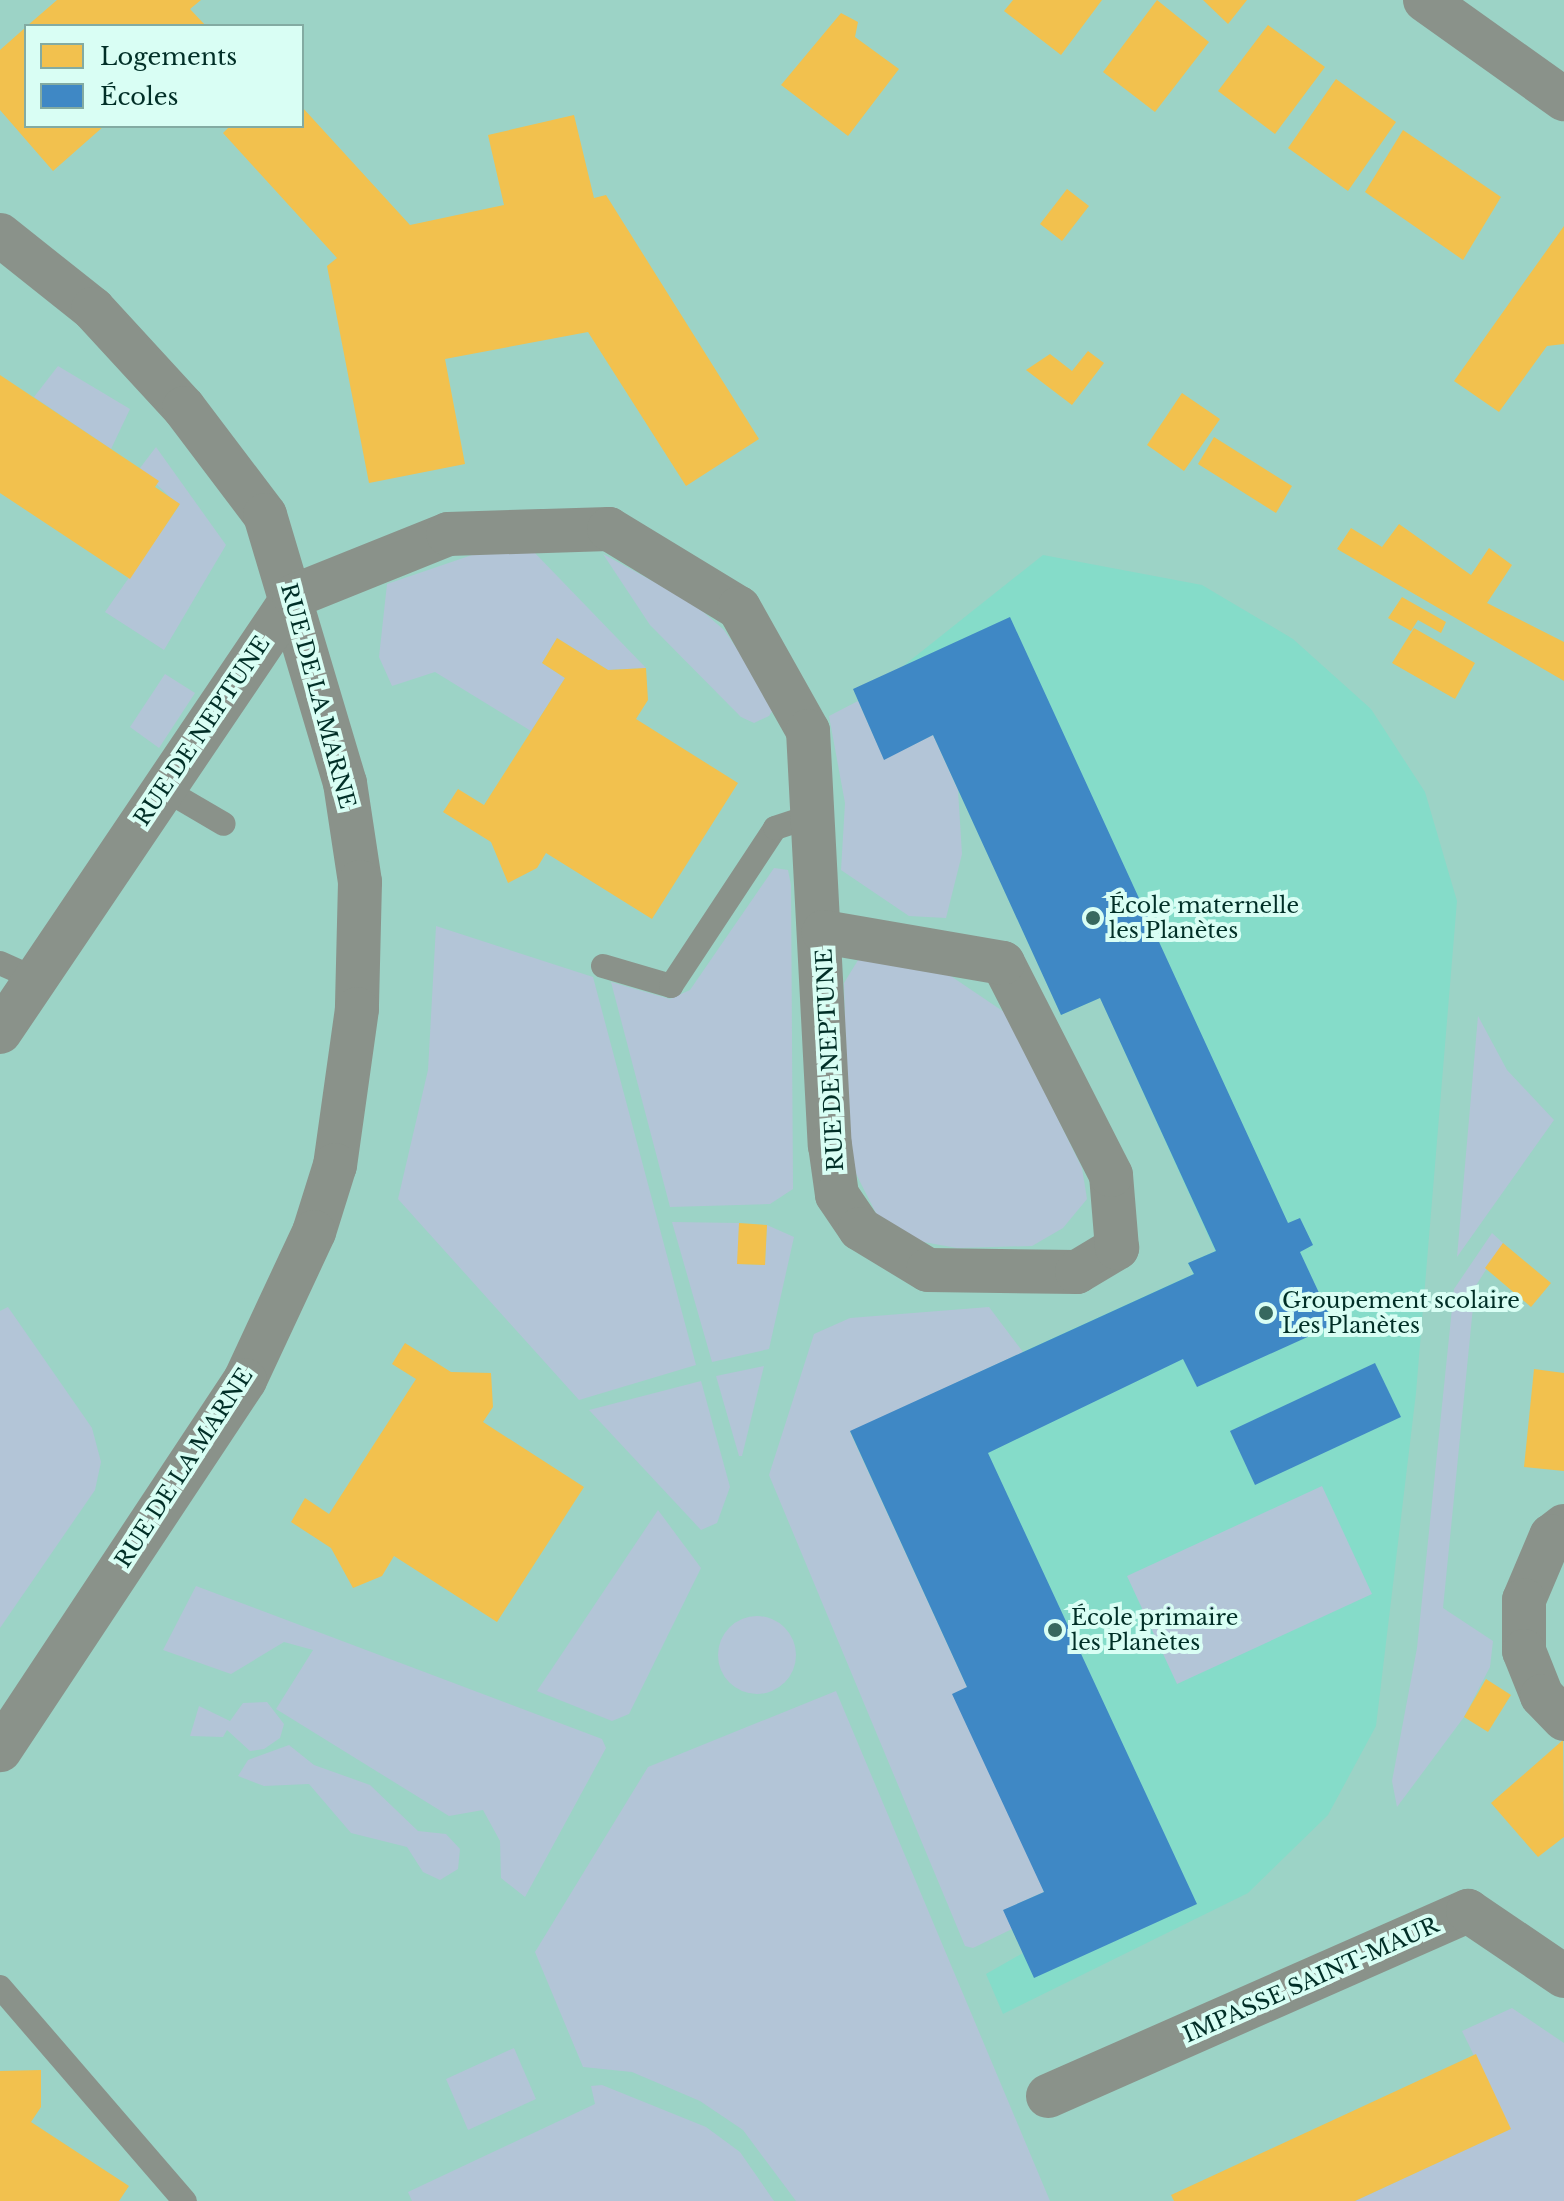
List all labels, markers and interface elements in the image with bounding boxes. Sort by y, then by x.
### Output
legend [24,24,304,128]
text: Logements [100,42,237,71]
text: Écoles [100,82,178,111]
street label: RUE DE LA MARNE [275,580,361,812]
street label: RUE DE NEPTUNE [129,631,275,831]
place label: École maternelle les Planètes [1109,892,1299,944]
marker: École maternelle les Planètes [1084,909,1102,927]
street label: RUE DE NEPTUNE [811,948,849,1172]
place label: Groupement scolaire Les Planètes [1282,1287,1520,1338]
marker: Groupement scolaire Les Planètes [1257,1304,1275,1322]
street label: RUE DE LA MARNE [109,1363,259,1573]
place label: École primaire les Planètes [1071,1604,1238,1656]
marker: École primaire les Planètes [1046,1621,1064,1639]
street label: IMPASSE SAINT-MAUR [1179,1912,1443,2048]

